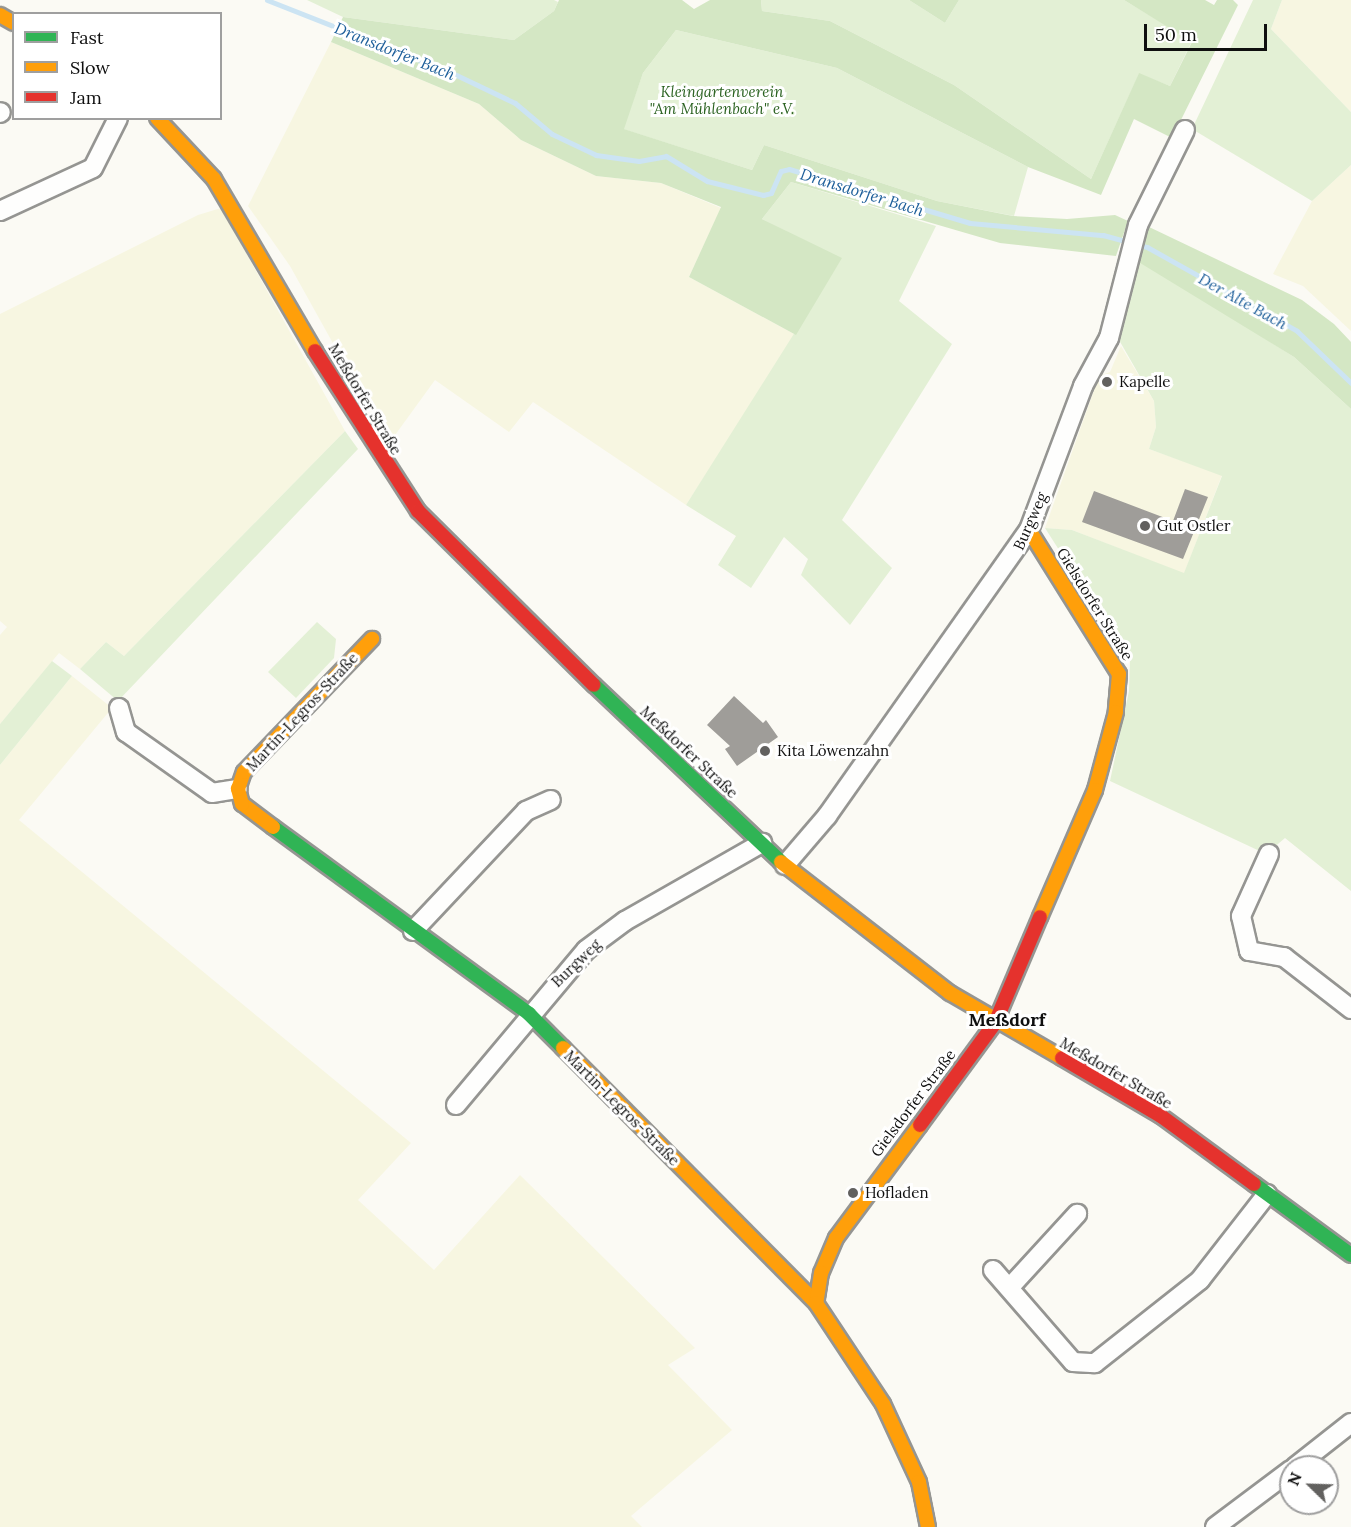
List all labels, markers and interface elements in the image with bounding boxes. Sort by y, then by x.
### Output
legend [12,12,222,120]
scale bar [1147,12,1270,50]
water label: Dransdorfer Bach [332,18,458,84]
text: 50 m [1155,23,1197,46]
text: Fast [70,26,104,49]
text: Slow [70,56,110,79]
park label: Kleingartenverein "Am Mühlenbach" e.V. [650,82,794,117]
text: Jam [70,86,102,109]
water label: Dransdorfer Bach [798,164,926,220]
water label: Der Alte Bach [1195,269,1291,333]
street label: Meßdorfer Straße [325,340,405,458]
place label: Kapelle [1119,373,1170,391]
marker: Kapelle [1100,375,1114,389]
street label: Burgweg [1009,489,1051,553]
place label: Gut Ostler [1157,517,1230,535]
marker: Gut Ostler [1138,519,1152,533]
street label: Gielsdorfer Straße [1053,544,1137,664]
street label: Martin-Legros-Straße [242,649,362,775]
street label: Meßdorfer Straße [637,702,741,802]
place label: Kita Löwenzahn [777,742,889,760]
marker: Kita Löwenzahn [758,744,772,758]
street label: Burgweg [548,935,604,991]
district label: Meßdorf [969,1009,1045,1031]
street label: Meßdorfer Straße [1057,1034,1175,1112]
street label: Gielsdorfer Straße [867,1046,959,1160]
street label: Martin-Legros-Straße [561,1047,683,1169]
place label: Hofladen [865,1184,929,1202]
marker: Hofladen [846,1186,860,1200]
north arrow [1279,1455,1339,1515]
text: N [1283,1469,1306,1488]

